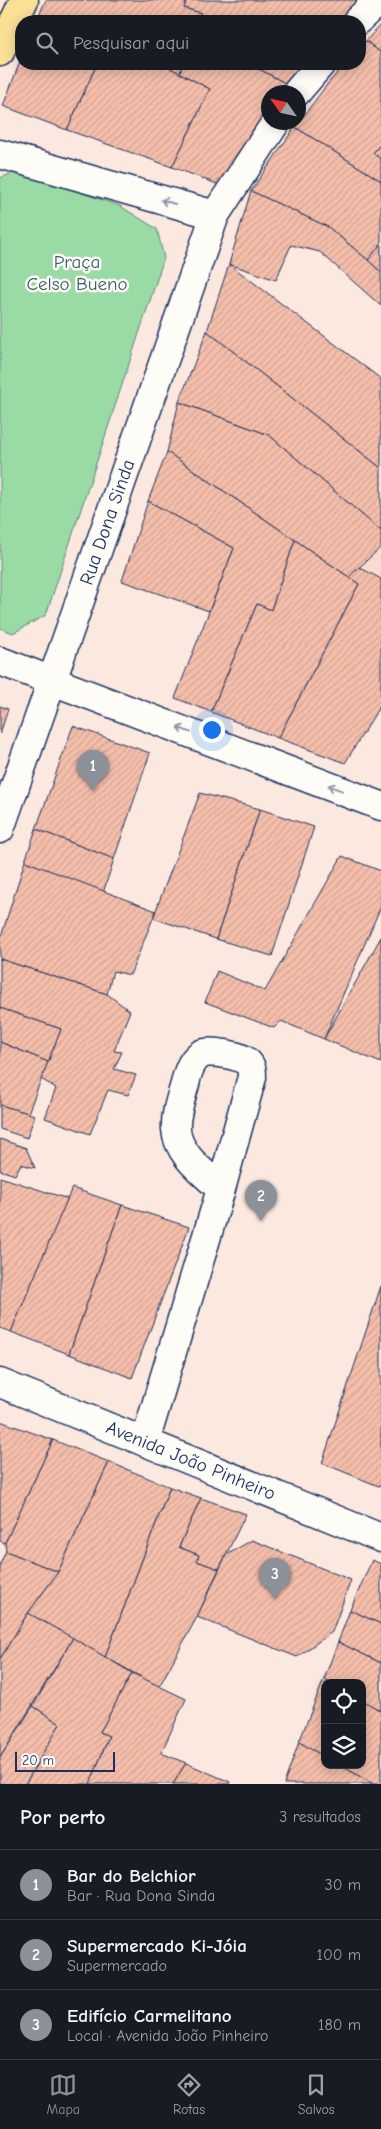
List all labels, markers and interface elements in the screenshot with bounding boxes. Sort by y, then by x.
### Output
search box [15,15,366,70]
icon: search [33,29,61,57]
text: Pesquisar aqui [73,32,189,54]
north arrow [261,85,306,130]
one-way arrow [160,196,176,206]
park label: Praça Celso Bueno [26,251,128,295]
street label: Rua Dona Sinda [75,457,139,588]
your location [199,717,225,743]
one-way arrow [177,725,192,734]
pin: 1 [77,750,109,791]
one-way arrow [328,783,344,792]
pin: 2 [245,1180,277,1221]
street label: Avenida João Pinheiro [103,1416,279,1505]
pin: 3 [259,1558,291,1599]
map controls [321,1679,366,1769]
button: locate [321,1679,366,1724]
button: layers [321,1724,366,1769]
scale bar [15,1749,115,1772]
text: 20 m [22,1752,54,1769]
text: Por perto [20,1805,105,1829]
text: 3 resultados [279,1808,361,1826]
text: Bar do Belchior [67,1865,196,1887]
text: 1 [33,1876,39,1894]
text: 30 m [325,1876,361,1894]
text: Bar · Rua Dona Sinda [67,1887,215,1905]
text: Supermercado Ki-Jóia [67,1935,247,1957]
text: 2 [32,1946,40,1964]
text: 100 m [317,1946,361,1964]
text: Supermercado [67,1957,167,1975]
text: Edifício Carmelitano [67,2005,232,2027]
text: 3 [32,2016,40,2034]
text: 180 m [318,2016,361,2034]
text: Local · Avenida João Pinheiro [67,2027,268,2045]
tab: Mapa [46,2071,80,2118]
tab: Rotas [173,2071,205,2118]
tab: Salvos [298,2071,335,2118]

